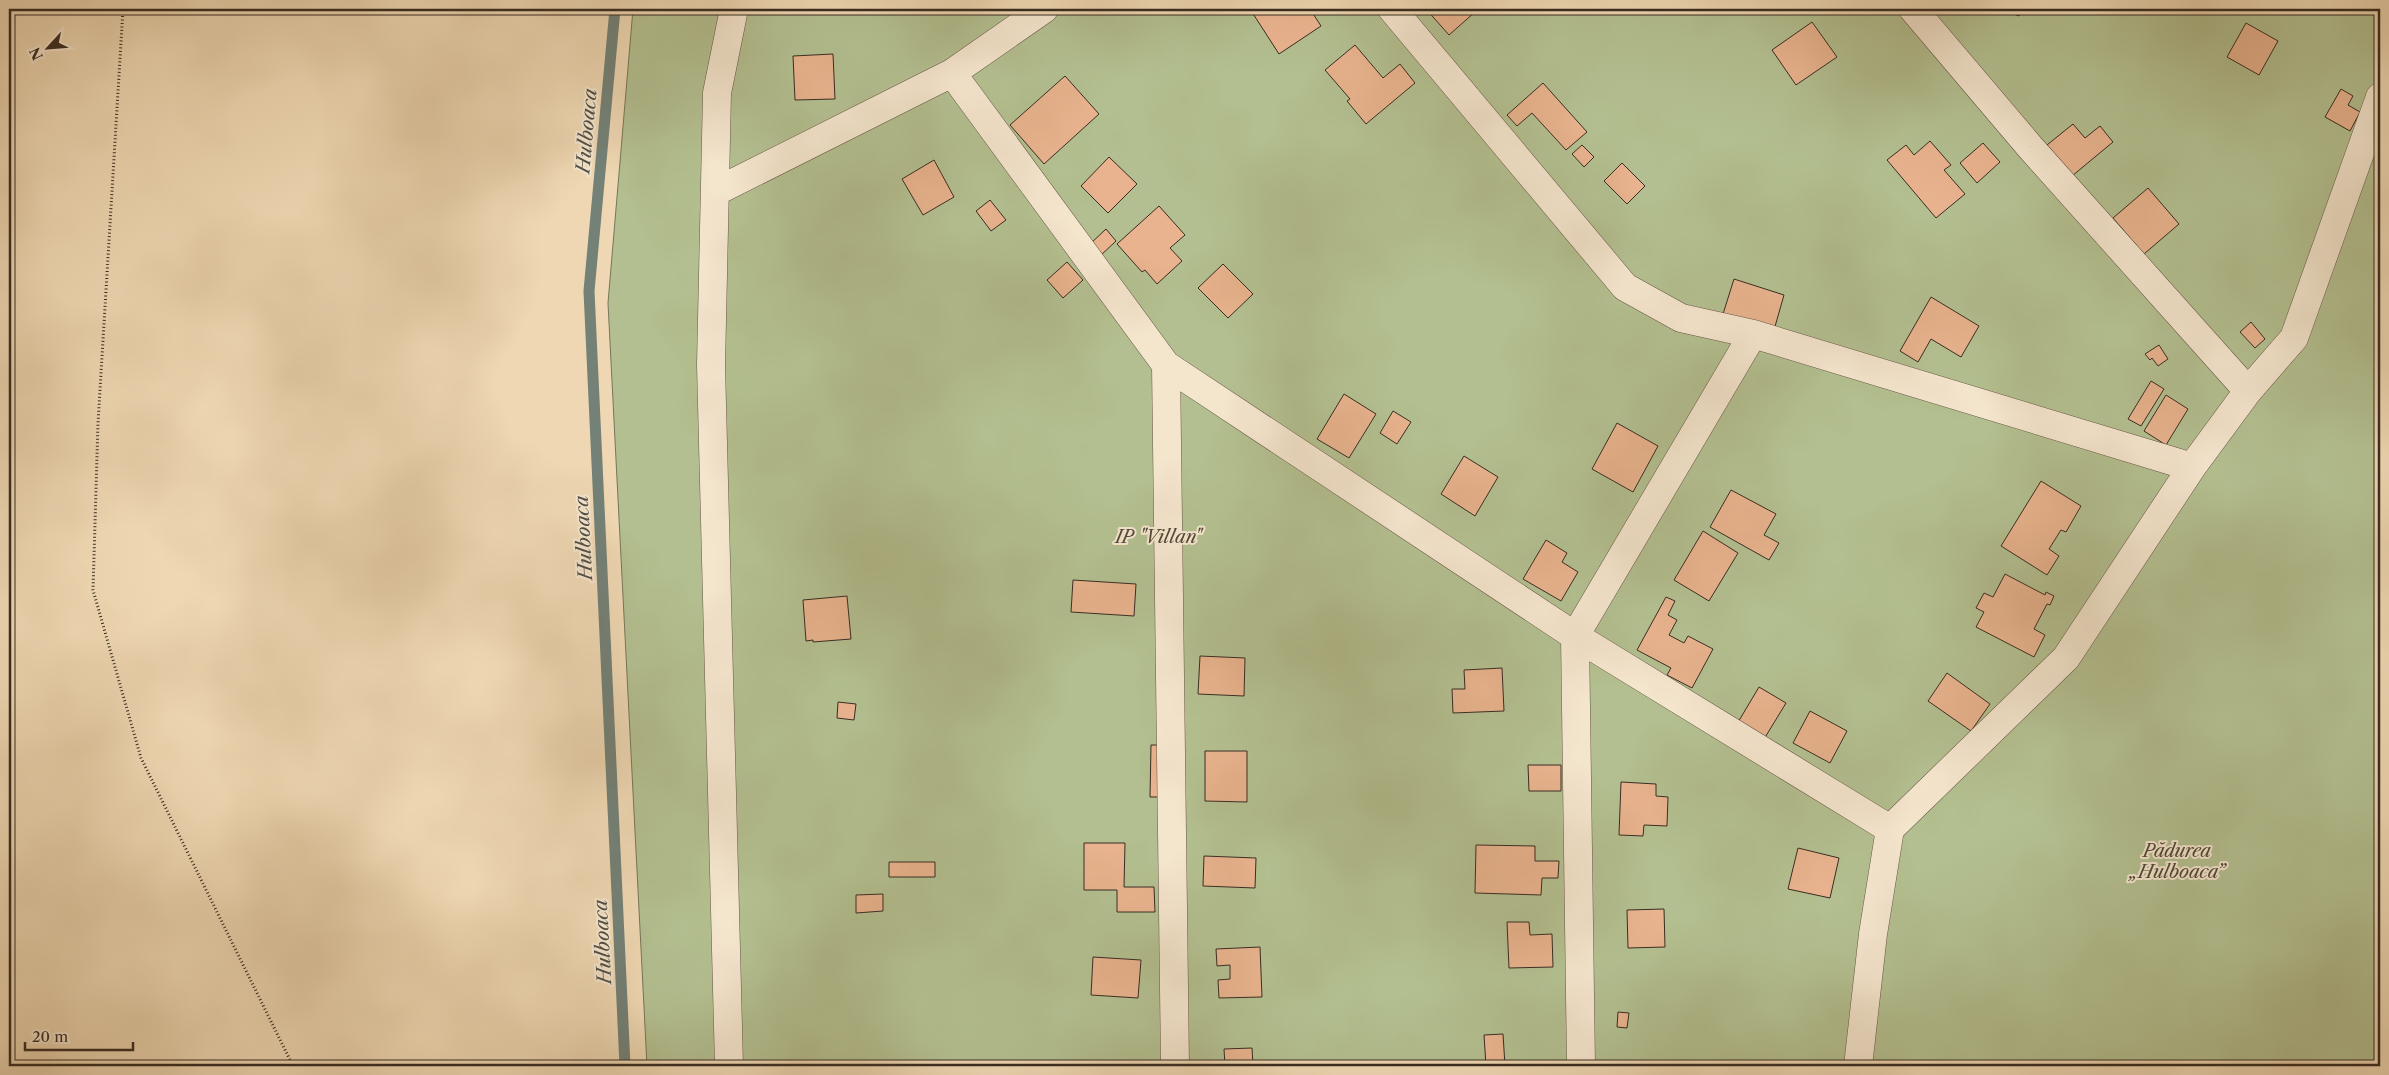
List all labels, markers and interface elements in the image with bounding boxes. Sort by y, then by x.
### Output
north arrow [22,22,72,72]
text: N [26,44,47,63]
water label: Hulboaca [571,87,602,176]
water label: Hulboaca [570,494,597,583]
park label: IP "Villan" [1113,526,1204,548]
park label: Pădurea „Hulboaca” [2128,840,2227,883]
water label: Hulboaca [589,898,616,987]
scale bar [25,1020,132,1052]
text: 20 m [32,1027,68,1046]

